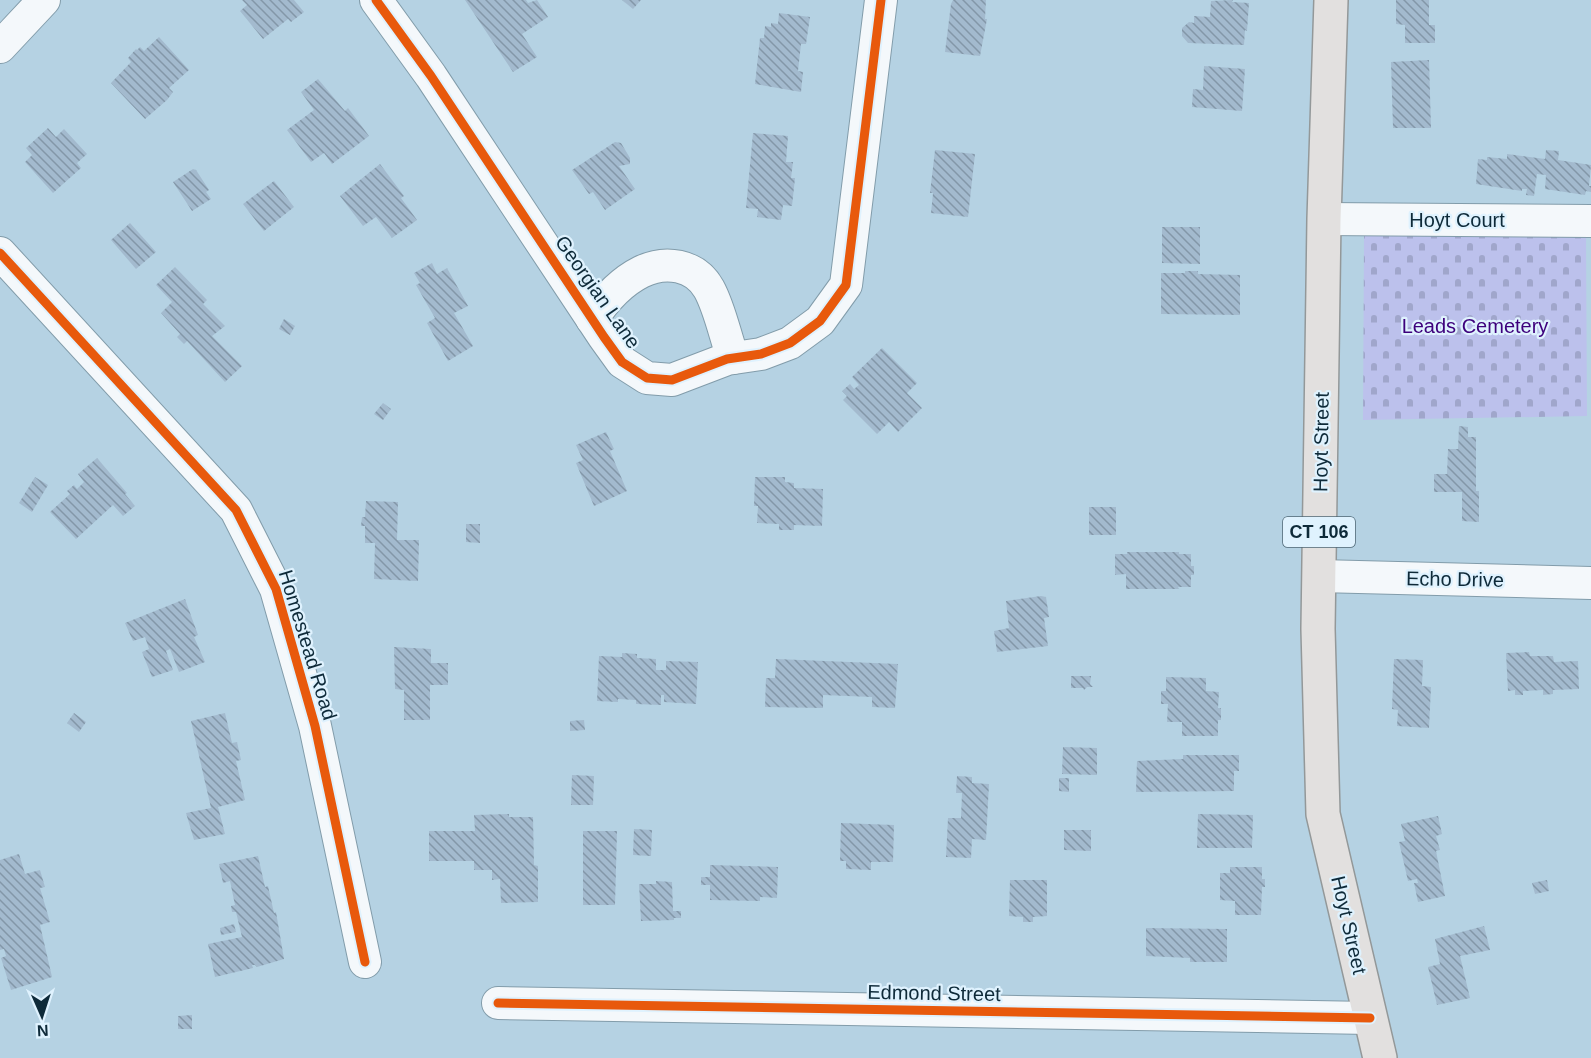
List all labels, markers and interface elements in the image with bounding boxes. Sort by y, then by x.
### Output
street label: Hoyt Court [1409,209,1505,231]
street label: Georgian Lane [551,231,645,353]
park label: Leads Cemetery [1402,315,1548,337]
street label: Hoyt Street [1309,391,1333,492]
road number: CT 106 [1283,517,1355,547]
street label: Homestead Road [275,567,341,723]
street label: Echo Drive [1406,567,1504,591]
street label: Hoyt Street [1327,874,1371,977]
street label: Edmond Street [867,981,1001,1005]
north arrow [12,986,72,1046]
text: N [37,1022,49,1039]

